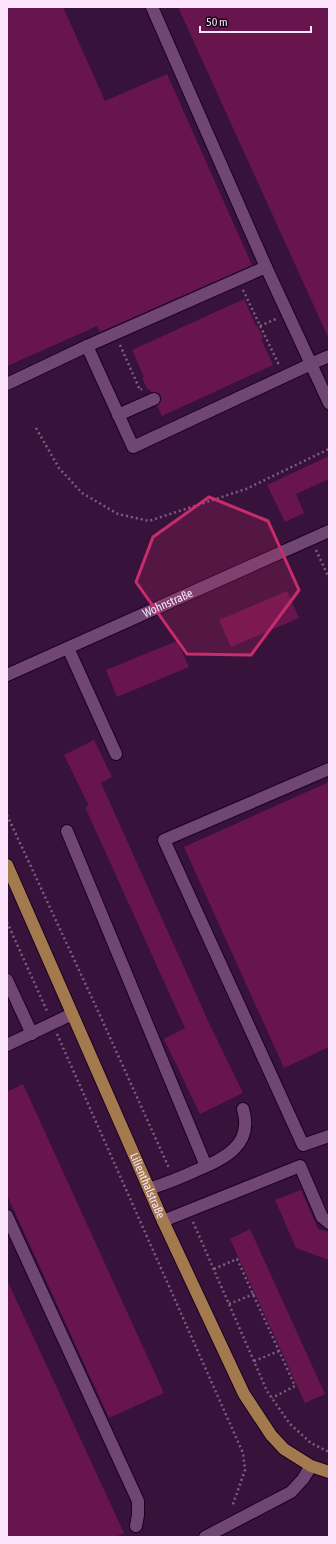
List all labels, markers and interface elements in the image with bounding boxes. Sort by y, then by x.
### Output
scale bar [200,8,311,34]
text: 50 m [206,15,228,29]
street label: Wohnstraße [140,586,195,620]
street label: Lilienthalstraße [127,1150,168,1221]

